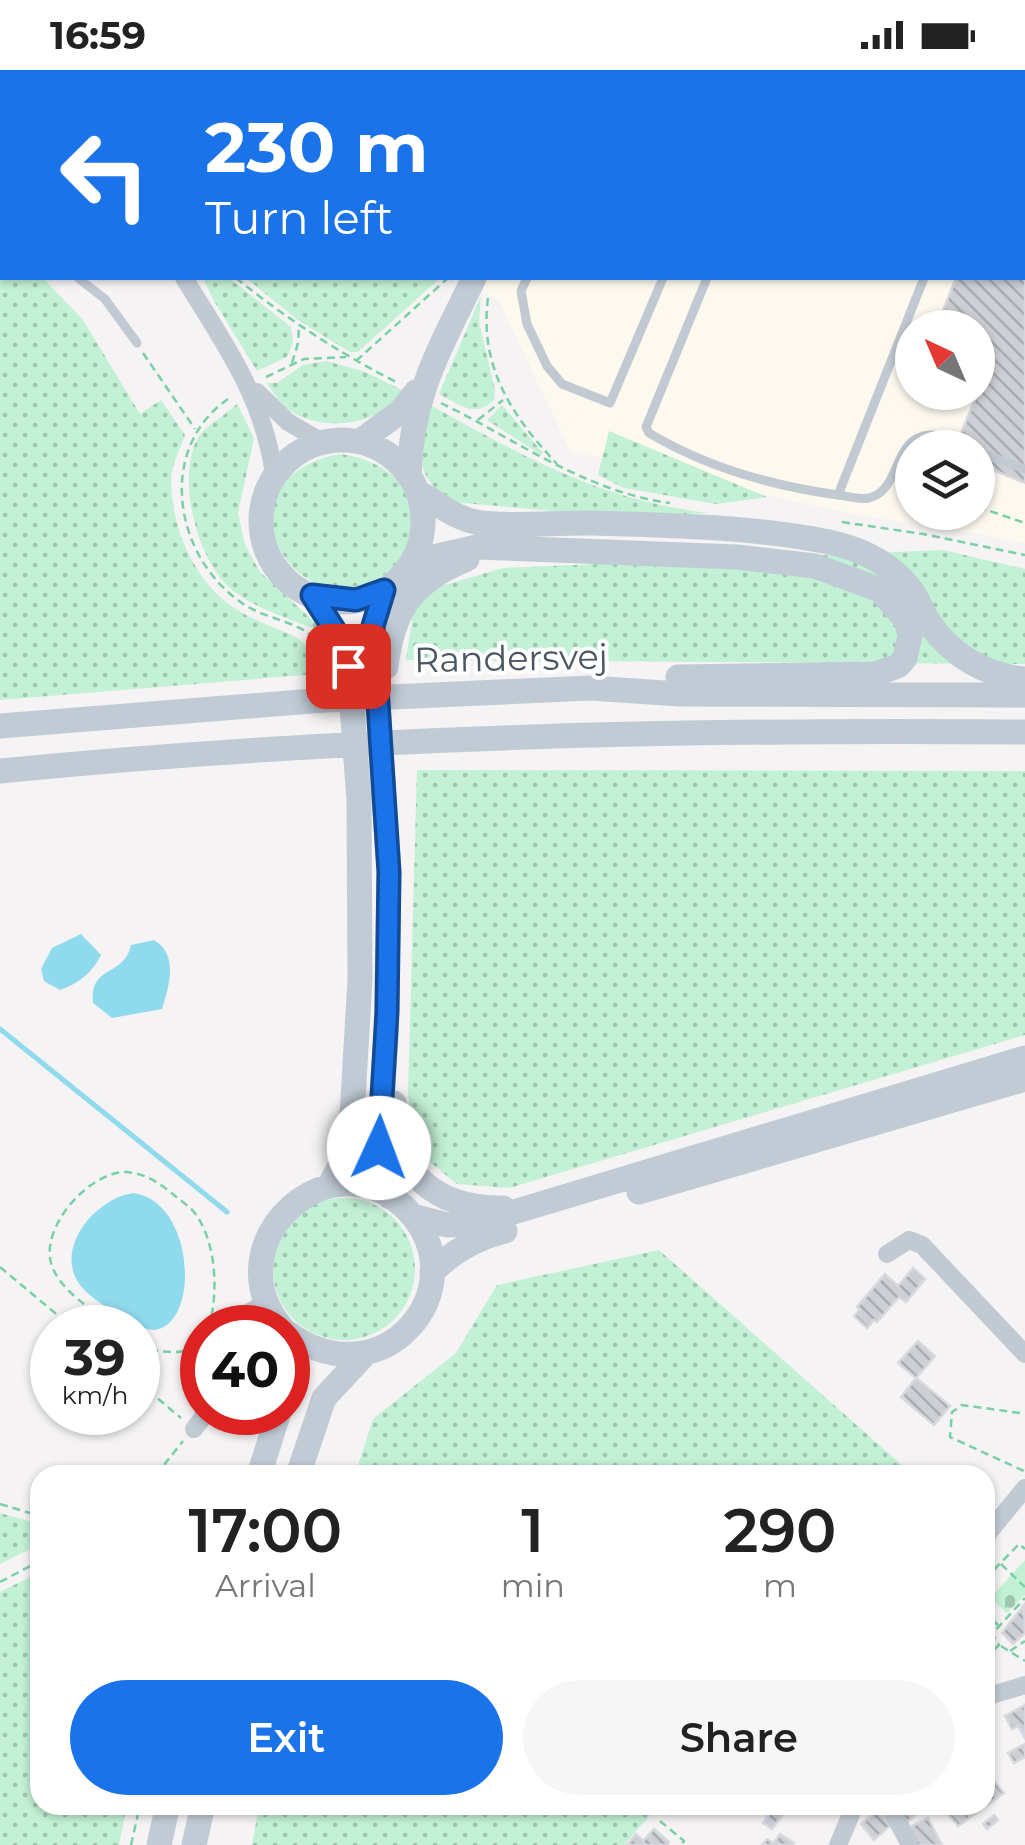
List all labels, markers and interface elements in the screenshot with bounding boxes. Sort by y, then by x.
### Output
text: 16:59 [50,12,146,59]
text: 230 m [205,104,429,190]
icon: left [40,110,170,240]
text: Turn left [205,190,393,245]
north arrow [895,310,995,410]
map controls [895,310,995,530]
button: layers [895,430,995,530]
pin [306,624,391,709]
street label: Randersvej [414,635,608,681]
icon: arrive [321,639,376,694]
position arrow [327,1096,431,1200]
speed limit sign: 40 [180,1305,310,1435]
text: 39 [64,1327,126,1388]
text: km/h [62,1380,128,1410]
text: 17:00 [189,1494,342,1567]
text: 1 [521,1494,544,1567]
text: 290 [723,1494,836,1567]
text: Arrival [215,1566,316,1605]
text: min [501,1566,565,1605]
text: m [763,1566,797,1605]
button: Exit [70,1680,503,1795]
button: Share [523,1680,955,1795]

